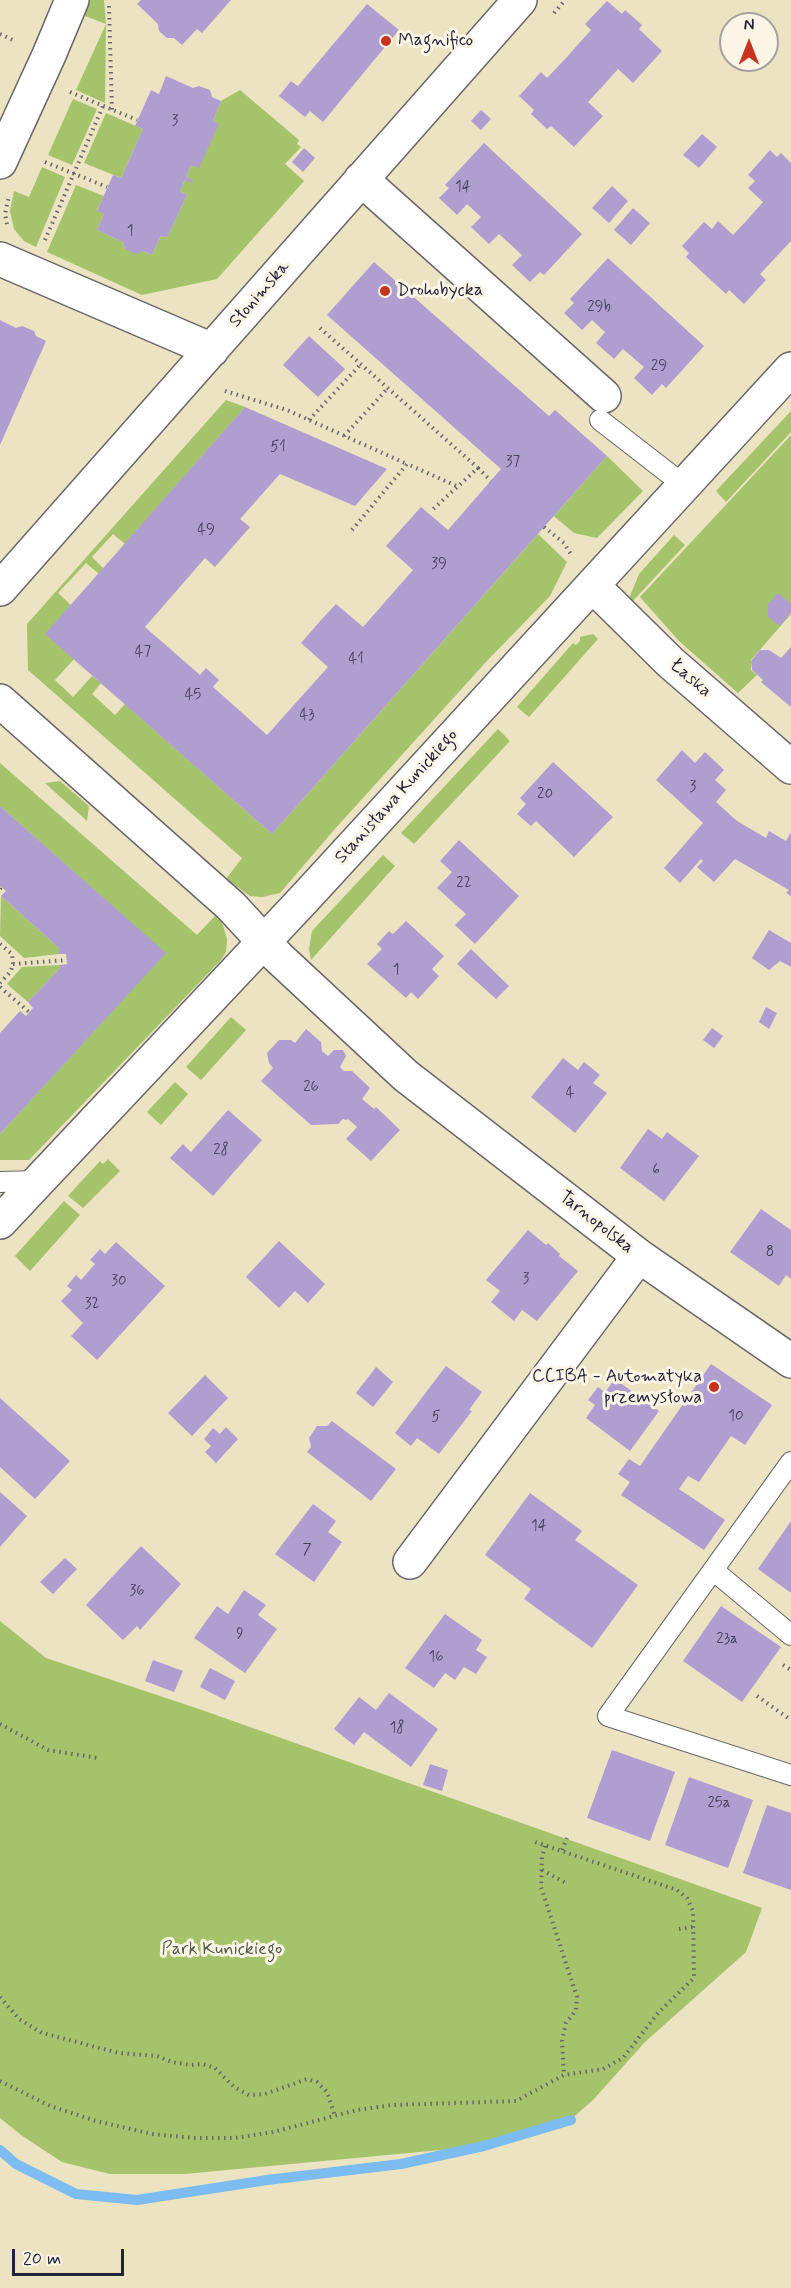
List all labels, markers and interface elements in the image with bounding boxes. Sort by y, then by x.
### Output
north arrow [719,12,779,72]
text: N [744,15,754,36]
place label: Magnifico [398,30,473,52]
marker: Magnifico [379,34,393,48]
house number: 3 [172,113,178,131]
house number: 14 [455,179,471,197]
house number: 1 [127,223,133,241]
street label: Słonimska [225,257,295,333]
place label: Drohobycka [397,280,483,302]
marker: Drohobycka [378,284,392,298]
house number: 29b [587,299,611,317]
house number: 29 [651,358,667,376]
house number: 51 [270,439,286,457]
house number: 37 [506,454,520,472]
house number: 49 [197,522,215,540]
house number: 39 [431,556,447,574]
house number: 47 [135,644,151,662]
house number: 41 [348,651,364,669]
street label: Łaska [665,655,715,703]
house number: 45 [185,687,201,705]
house number: 43 [299,707,315,725]
street label: Stanisława Kunickiego [331,725,463,869]
house number: 3 [690,779,696,797]
house number: 20 [537,786,553,804]
house number: 22 [456,875,472,893]
house number: 1 [393,962,399,980]
house number: 26 [303,1079,319,1097]
house number: 4 [566,1085,574,1103]
house number: 28 [213,1142,229,1160]
house number: 6 [652,1162,660,1180]
street label: Tarnopolska [554,1187,638,1259]
house number: 8 [766,1244,774,1262]
house number: 3 [523,1271,529,1289]
house number: 30 [111,1273,127,1291]
house number: 32 [85,1296,99,1314]
place label: CCIBA - Automatyka przemysłowa [532,1366,702,1408]
marker: CCIBA - Automatyka przemysłowa [707,1380,721,1394]
house number: 10 [728,1408,744,1426]
house number: 5 [432,1409,440,1427]
house number: 14 [531,1518,547,1536]
house number: 7 [302,1542,312,1560]
house number: 36 [129,1583,145,1601]
house number: 9 [236,1626,244,1644]
house number: 23a [716,1631,738,1649]
house number: 16 [429,1649,443,1667]
house number: 18 [390,1720,404,1738]
house number: 25a [707,1795,731,1813]
park label: Park Kunickiego [162,1939,282,1961]
scale bar [15,2237,128,2275]
text: 20 m [23,2247,61,2271]

